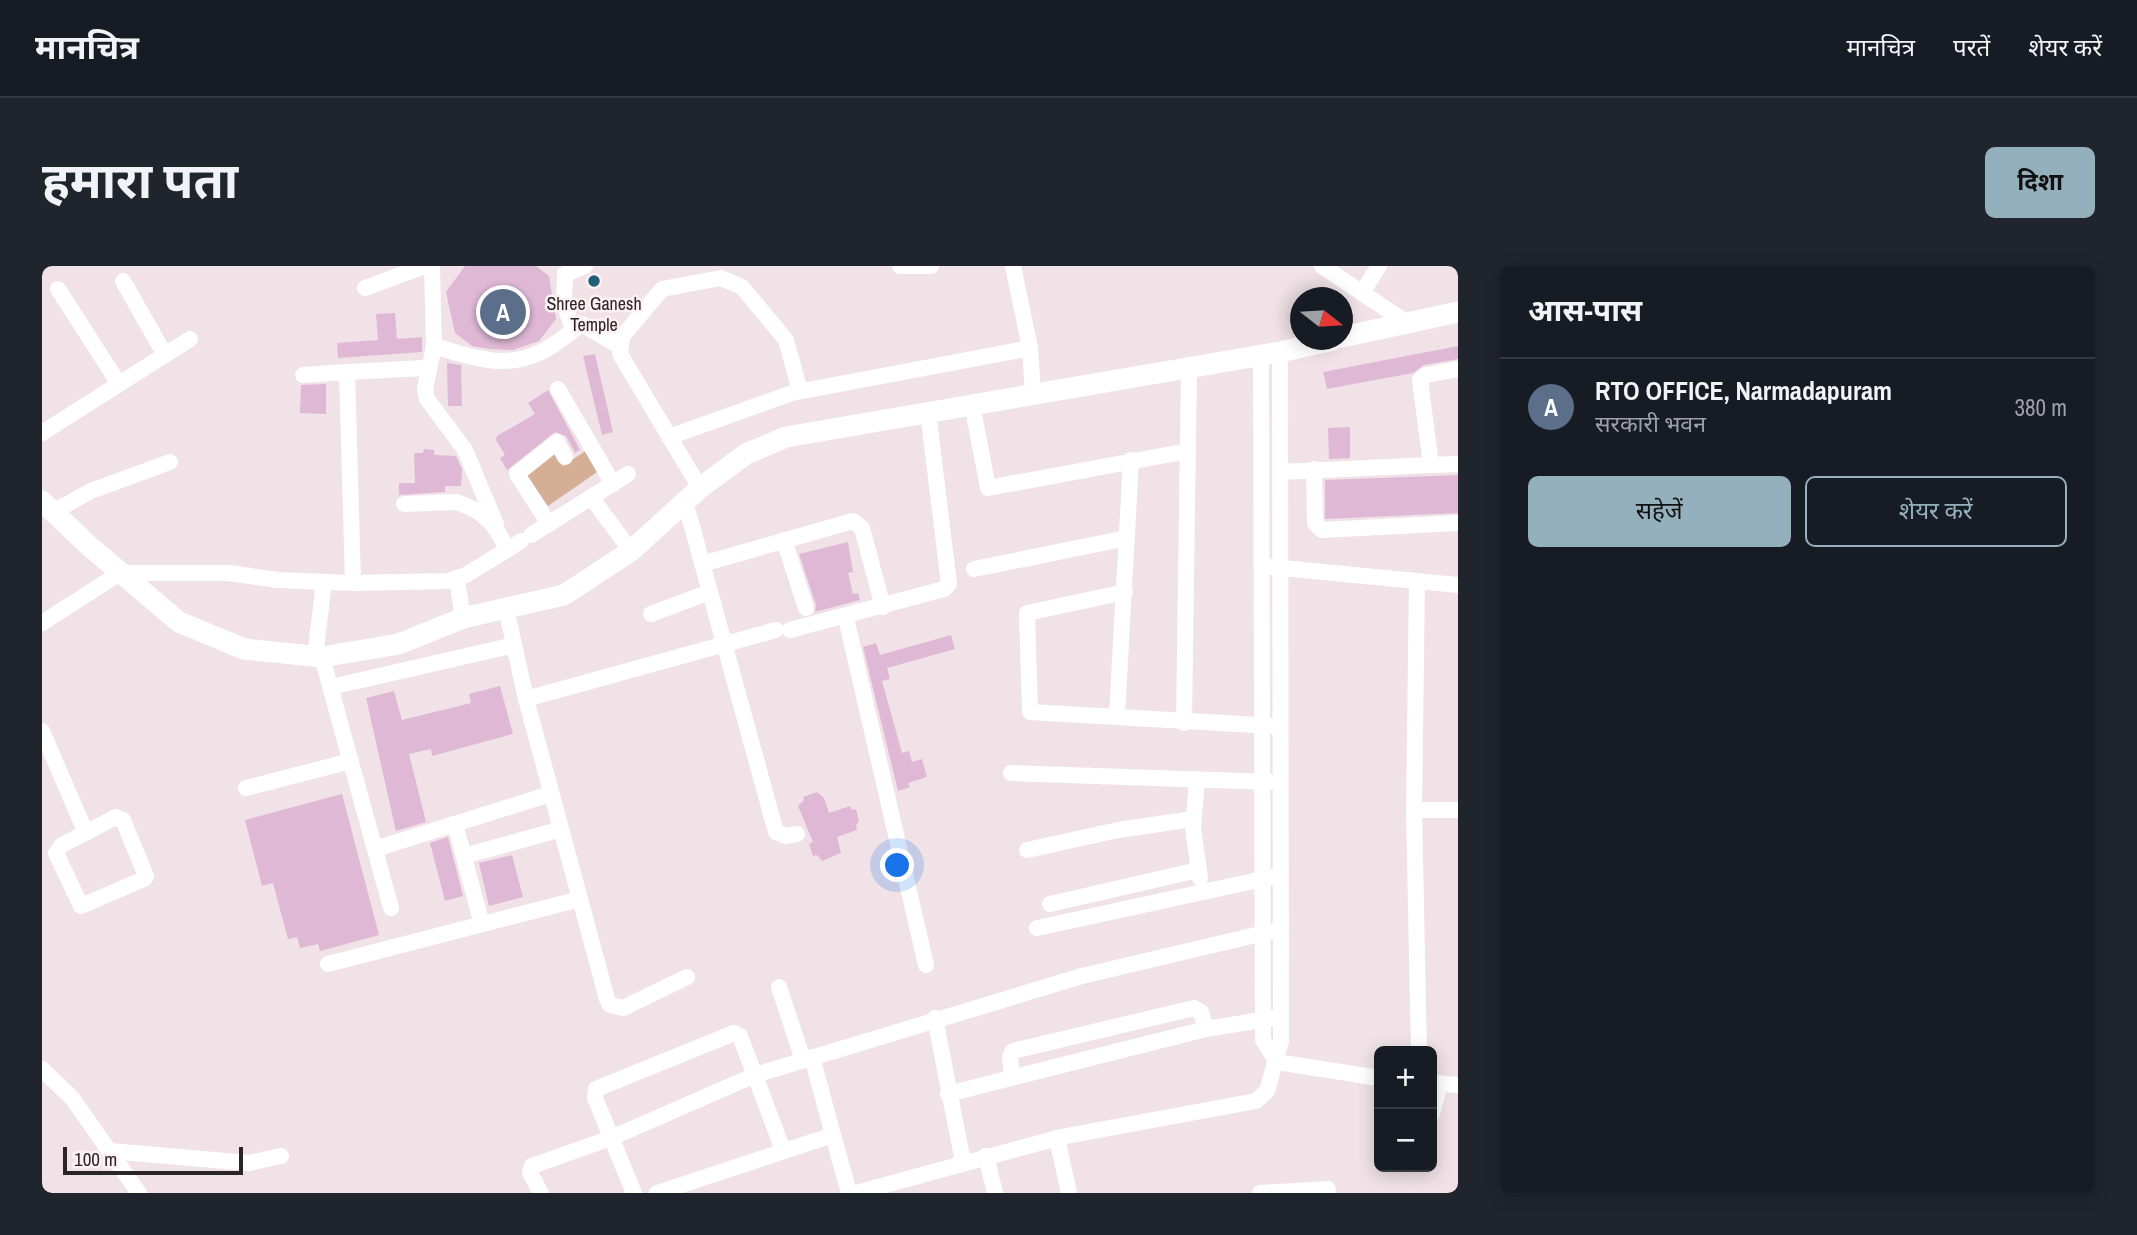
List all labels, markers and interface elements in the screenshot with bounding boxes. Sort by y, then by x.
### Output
text: मानचित्र [35,25,139,69]
text: मानचित्र [1846,31,1915,63]
text: परतें [1953,31,1990,63]
text: शेयर करें [2028,31,2102,63]
text: हमारा पता [42,147,238,213]
button: दिशा [1985,147,2095,218]
marker: Shree Ganesh Temple [586,273,602,289]
pin: A [480,286,526,338]
north arrow [1290,287,1353,350]
text: आस-पास [1528,290,1642,330]
place label: Shree Ganesh Temple [546,291,642,337]
text: RTO OFFICE, Narmadapuram [1595,373,1892,408]
text: A [1544,392,1558,423]
text: 380 m [2015,392,2067,423]
text: सरकारी भवन [1595,408,1706,439]
button: सहेजें [1528,476,1791,547]
button: शेयर करें [1805,476,2067,547]
your location [880,848,914,882]
map controls [1374,1046,1437,1172]
button: + [1374,1046,1437,1109]
button: − [1374,1109,1437,1172]
scale bar [63,1144,243,1176]
text: 100 m [74,1146,117,1172]

